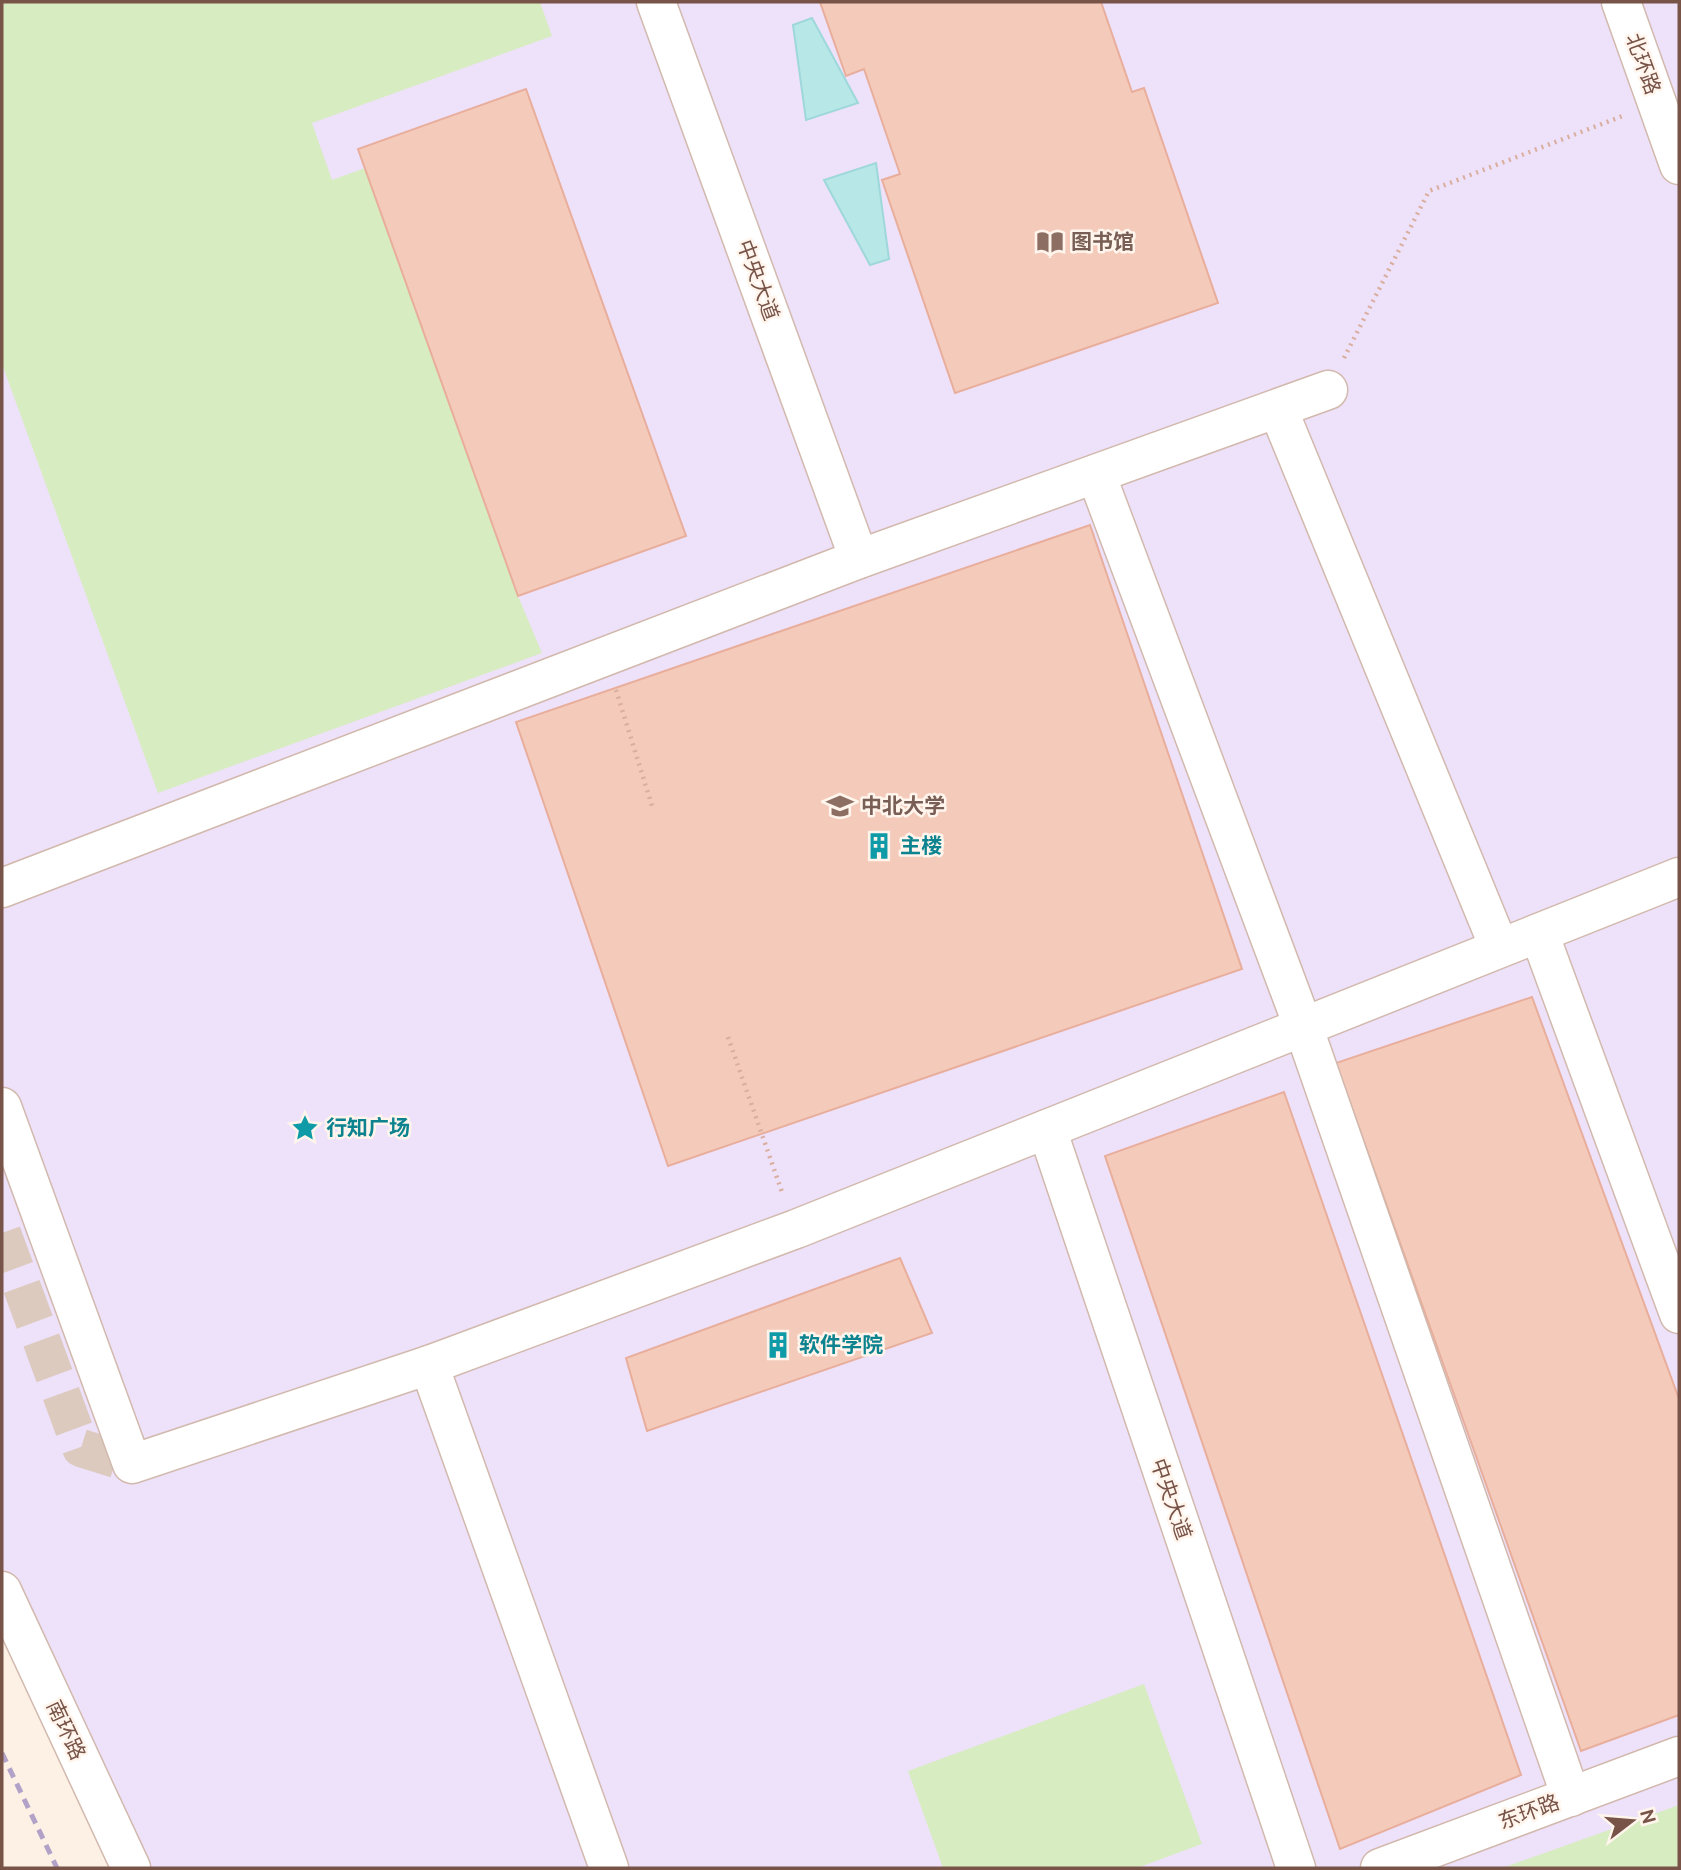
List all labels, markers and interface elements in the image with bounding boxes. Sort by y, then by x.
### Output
street label: 北环路 [1622,30,1666,97]
library icon: 图书馆 [1035,227,1065,257]
place label: 图书馆 [1071,229,1134,253]
street label: 中央大道 [733,236,785,323]
school or university icon: 中北大学 [825,791,855,821]
place label: 中北大学 [861,793,945,817]
building icon: 主楼 [864,831,894,861]
place label: 主楼 [900,833,942,857]
place icon: 行知广场 [290,1113,320,1143]
place label: 行知广场 [326,1115,410,1139]
building icon: 软件学院 [763,1330,793,1360]
place label: 软件学院 [799,1332,883,1356]
street label: 中央大道 [1147,1455,1197,1542]
street label: 南环路 [43,1696,91,1763]
north arrow [1597,1786,1667,1856]
street label: 东环路 [1495,1789,1562,1833]
text: N [1636,1806,1661,1826]

